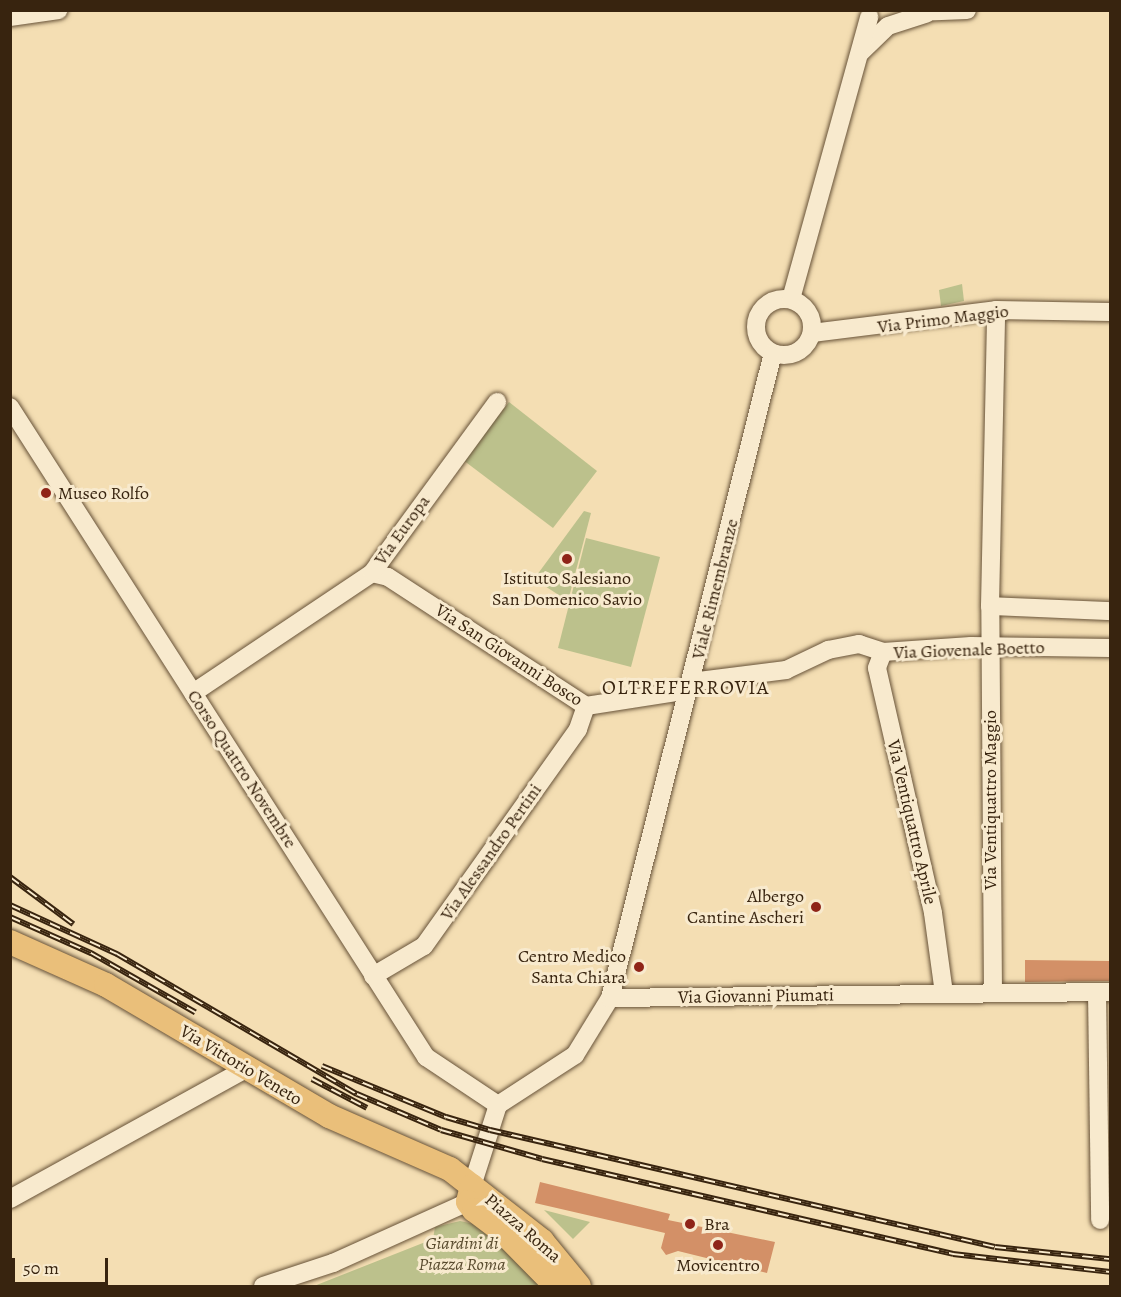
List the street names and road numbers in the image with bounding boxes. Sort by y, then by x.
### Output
street label: Via Primo Maggio [876,300,1010,338]
street label: Via Europa [369,491,435,569]
street label: Viale Rimembranze [687,516,743,662]
street label: Via San Giovanni Bosco [431,599,587,711]
street label: Via Giovenale Boetto [893,637,1045,663]
street label: Corso Quattro Novembre [183,686,301,852]
street label: Via Ventiquattro Maggio [979,710,1001,890]
street label: Via Ventiquattro Aprile [883,737,941,907]
street label: Via Alessandro Pertini [436,780,546,924]
street label: Via Giovanni Piumati [678,984,834,1008]
street label: Via Vittorio Veneto [176,1020,306,1110]
street label: Piazza Roma [480,1189,566,1267]

